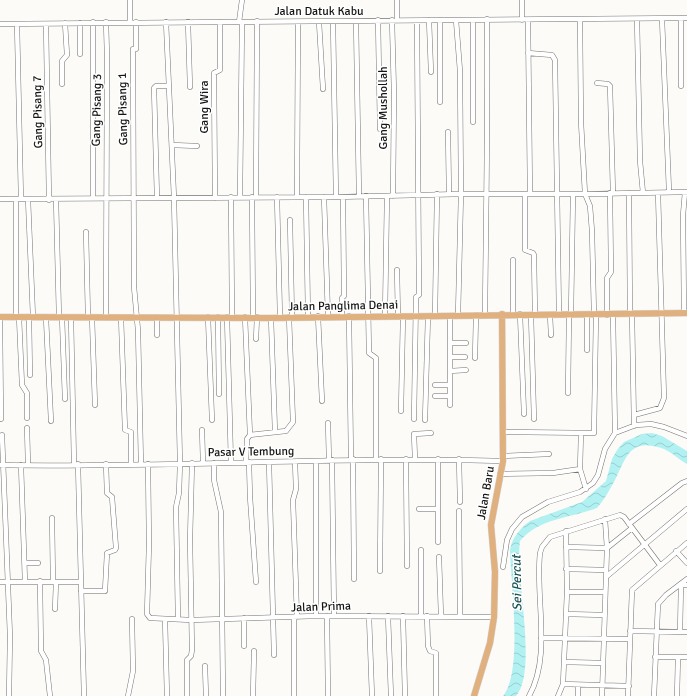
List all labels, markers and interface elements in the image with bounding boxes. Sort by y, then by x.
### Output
street label: Jalan Datuk Kabu [274,4,364,19]
street label: Gang Mushollah [376,66,391,150]
street label: Gang Pisang 1 [115,73,131,145]
street label: Gang Pisang 3 [89,74,105,146]
street label: Gang Pisang 7 [30,76,46,148]
street label: Gang Wira [197,80,212,134]
street label: Jalan Panglima Denai [288,298,398,314]
street label: Pasar V Tembung [207,444,295,460]
street label: Jalan Baru [474,465,498,521]
water label: Sei Percut [508,553,525,611]
street label: Jalan Prima [291,598,351,616]

